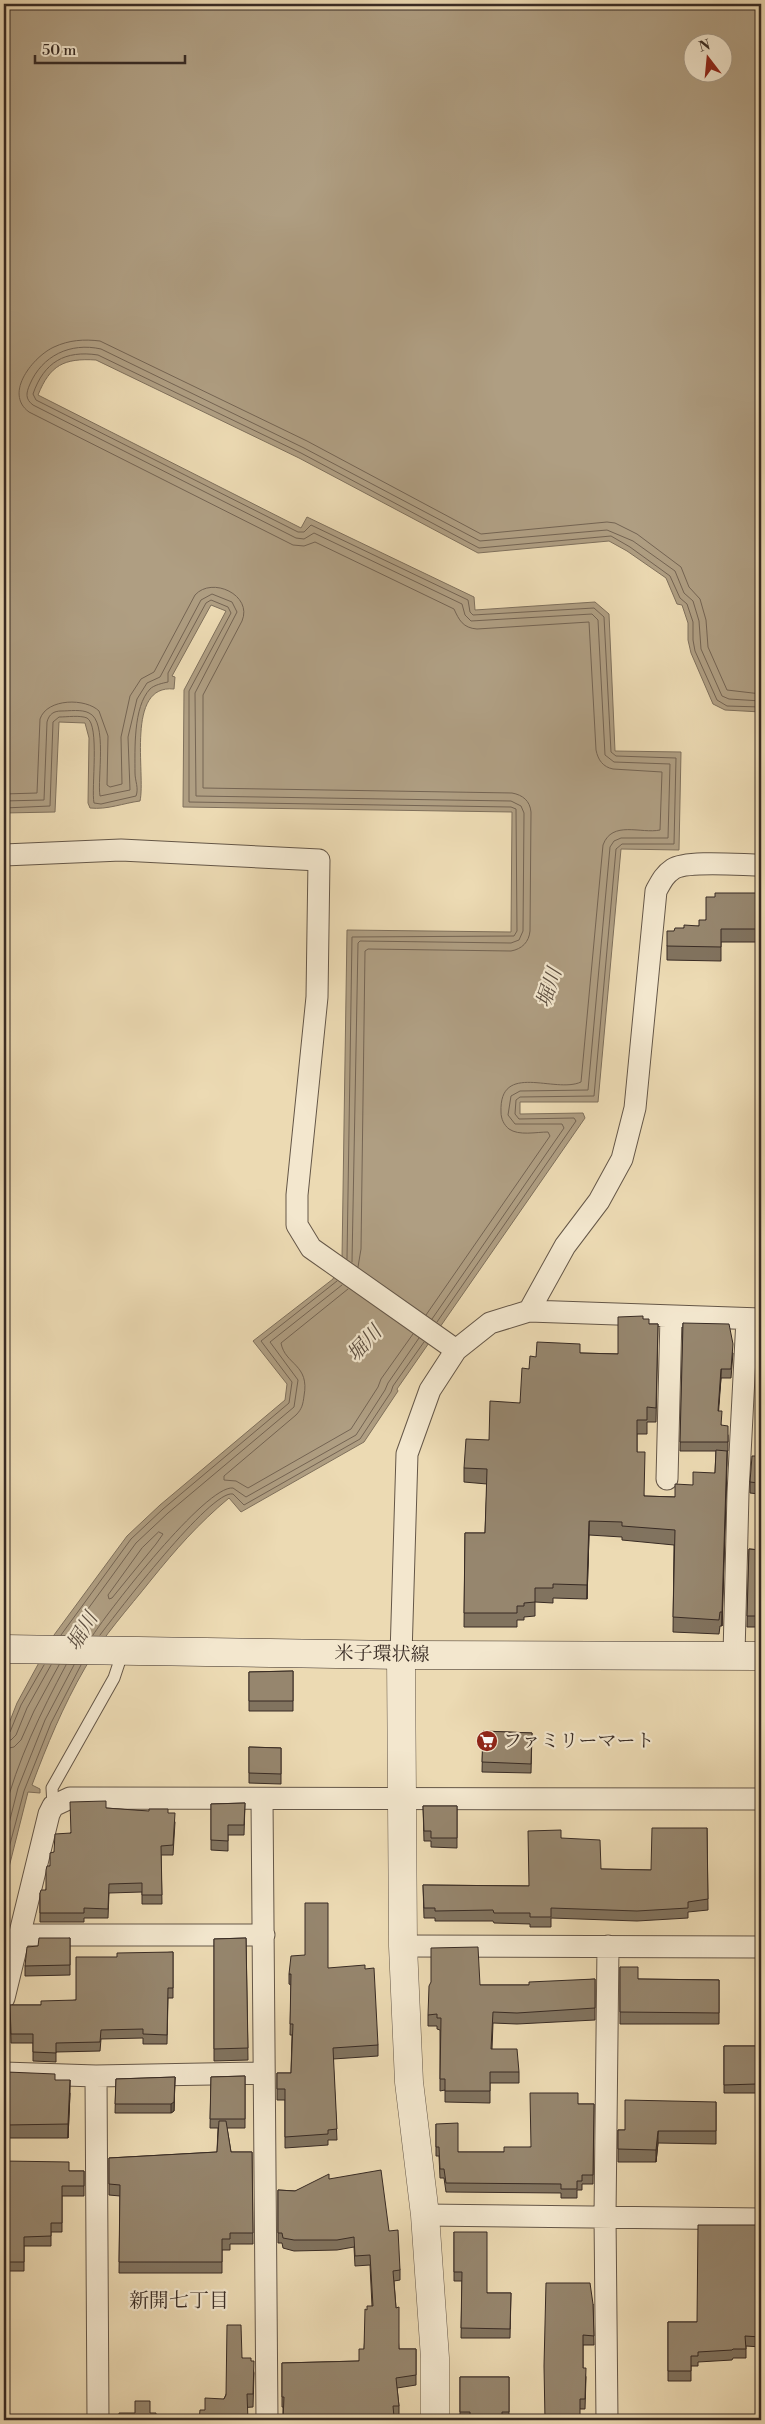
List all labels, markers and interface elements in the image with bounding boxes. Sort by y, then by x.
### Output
scale bar [35,32,185,64]
north arrow [682,32,732,82]
text: N [697,36,712,57]
text: 50 m [42,41,76,60]
water label: 堀川 [532,963,569,1011]
water label: 堀川 [342,1319,389,1367]
water label: 堀川 [62,1607,105,1656]
street label: 米子環状線 [334,1641,430,1667]
supermarket icon: ファミリーマート [475,1729,499,1753]
place label: ファミリーマート [503,1729,655,1753]
district label: 新開七丁目 [129,2289,229,2314]

